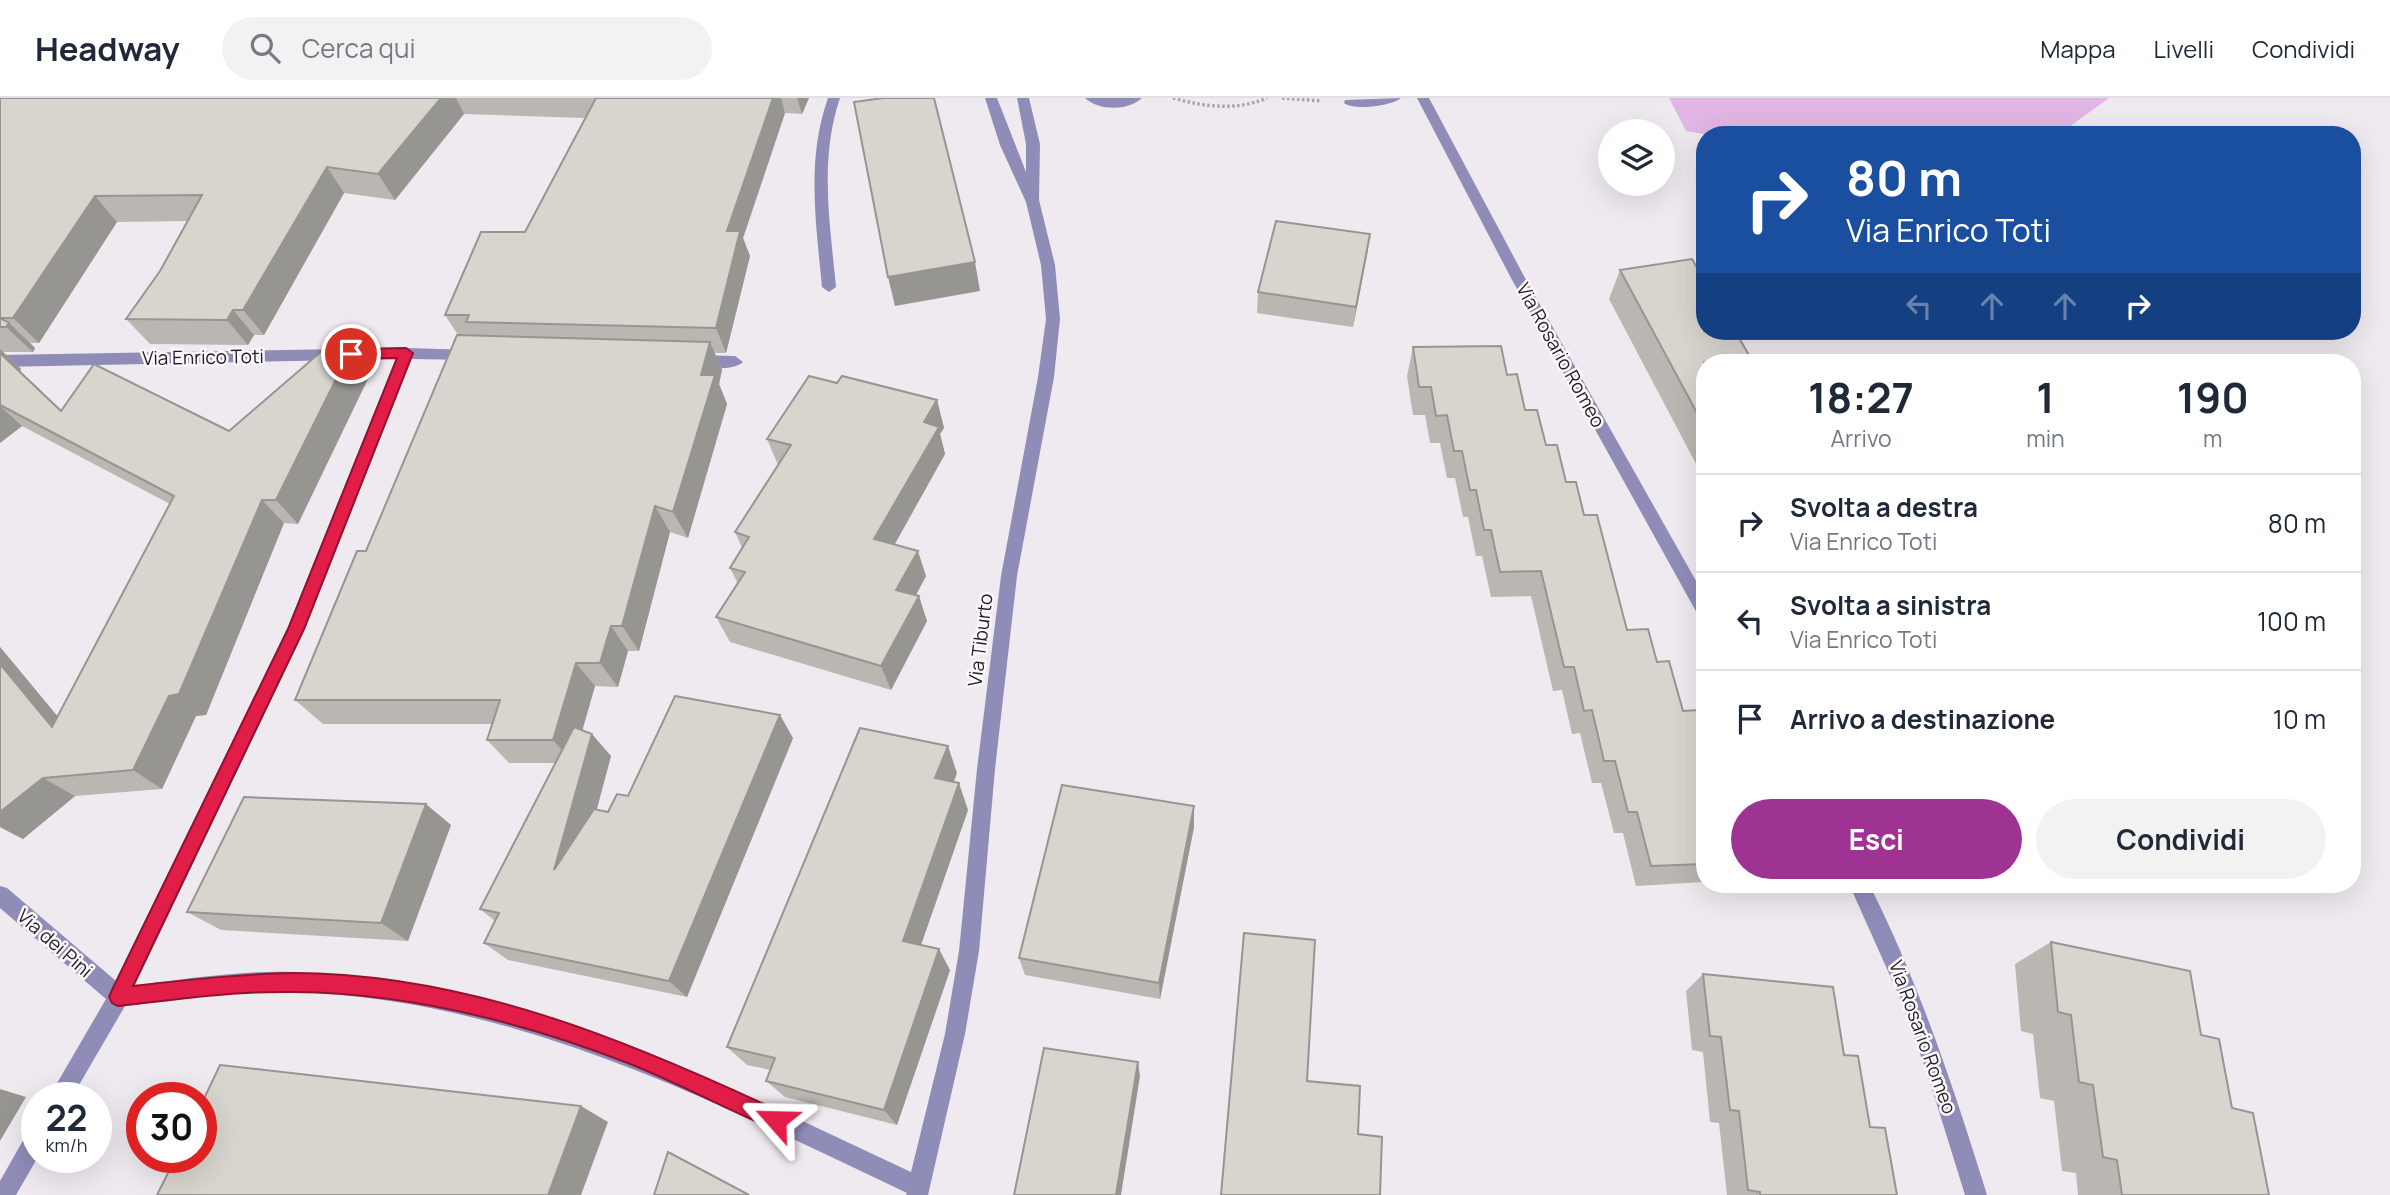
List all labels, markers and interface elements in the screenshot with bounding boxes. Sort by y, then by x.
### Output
search box [222,17,712,80]
text: Headway [35,26,180,71]
icon: search [246,29,284,67]
text: Cerca qui [302,30,415,66]
text: Mappa [2040,32,2116,65]
text: Livelli [2154,32,2214,65]
text: Condividi [2252,32,2355,65]
map controls [1598,119,1675,196]
button: layers [1598,119,1675,196]
text: 80 m [1846,144,1962,211]
icon: right [1731,154,1822,245]
text: Via Enrico Toti [1846,208,2051,252]
street label: Via Rosario Romeo [1510,278,1612,432]
icon: left [1900,287,1938,325]
icon: ahead [1973,287,2011,325]
icon: ahead [2046,287,2084,325]
icon: right [2119,287,2157,325]
pin [321,324,381,384]
icon: arrive [332,335,370,373]
street label: Via Enrico Toti [142,343,264,371]
text: 18:27 [1808,368,1914,426]
text: 1 [2036,368,2055,426]
text: 190 [2177,368,2249,426]
text: Arrivo [1830,422,1892,454]
text: min [2026,422,2065,454]
text: m [2203,422,2223,454]
text: Svolta a destra [1790,489,1978,525]
icon: right [1731,504,1769,542]
text: 80 m [2268,505,2326,541]
text: Via Enrico Toti [1790,525,1937,557]
text: Svolta a sinistra [1790,587,1991,623]
street label: Via Tiburto [961,592,999,688]
icon: left [1731,602,1769,640]
text: 100 m [2257,603,2326,639]
text: Via Enrico Toti [1790,623,1937,655]
icon: arrive [1731,700,1769,738]
text: Arrivo a destinazione [1790,701,2055,737]
text: 10 m [2273,701,2326,737]
button: Esci [1731,799,2022,879]
button: Condividi [2036,799,2326,879]
street label: Via dei Pini [12,903,98,983]
street label: Via Rosario Romeo [1883,957,1963,1117]
speed limit sign: 30 [126,1082,217,1173]
position arrow [739,1083,813,1157]
text: 22 [46,1094,87,1142]
text: km/h [46,1133,87,1157]

